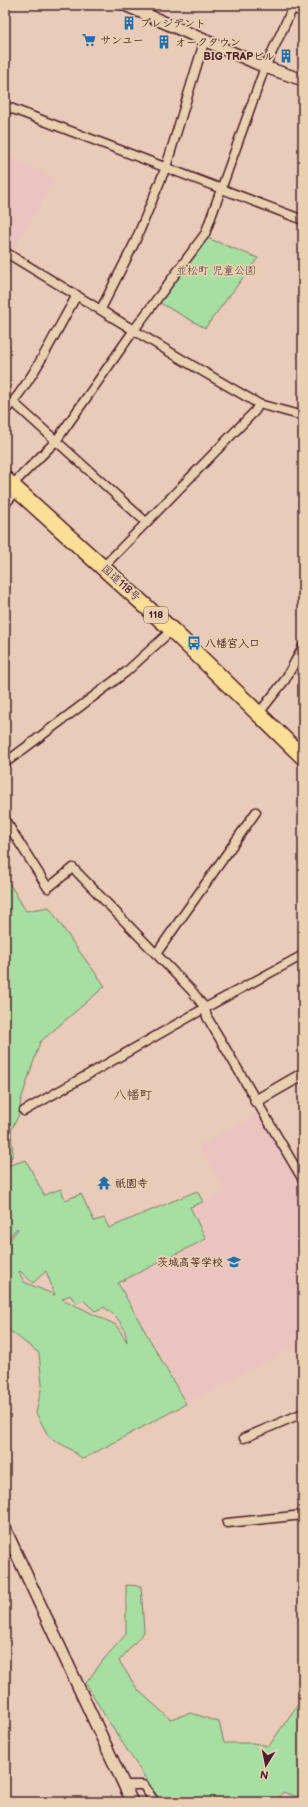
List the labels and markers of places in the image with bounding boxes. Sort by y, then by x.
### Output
building icon: プレジデント [121,15,137,31]
place label: プレジデント [140,17,206,30]
supermarket icon: サンユー [81,32,97,48]
place label: サンユー [100,34,144,47]
building icon: オークタウン [156,34,172,50]
place label: オークタウン [175,36,241,49]
building icon: BIG TRAPビル [278,48,294,64]
place label: BIG TRAPビル [203,50,275,63]
bus stop icon: 八幡宮入口 [186,635,202,651]
place label: 八幡宮入口 [205,637,260,650]
temple icon: 祇園寺 [96,1175,112,1191]
place label: 祇園寺 [115,1177,148,1190]
school or university icon: 茨城高等学校 [226,1254,242,1270]
place label: 茨城高等学校 [157,1256,223,1269]

